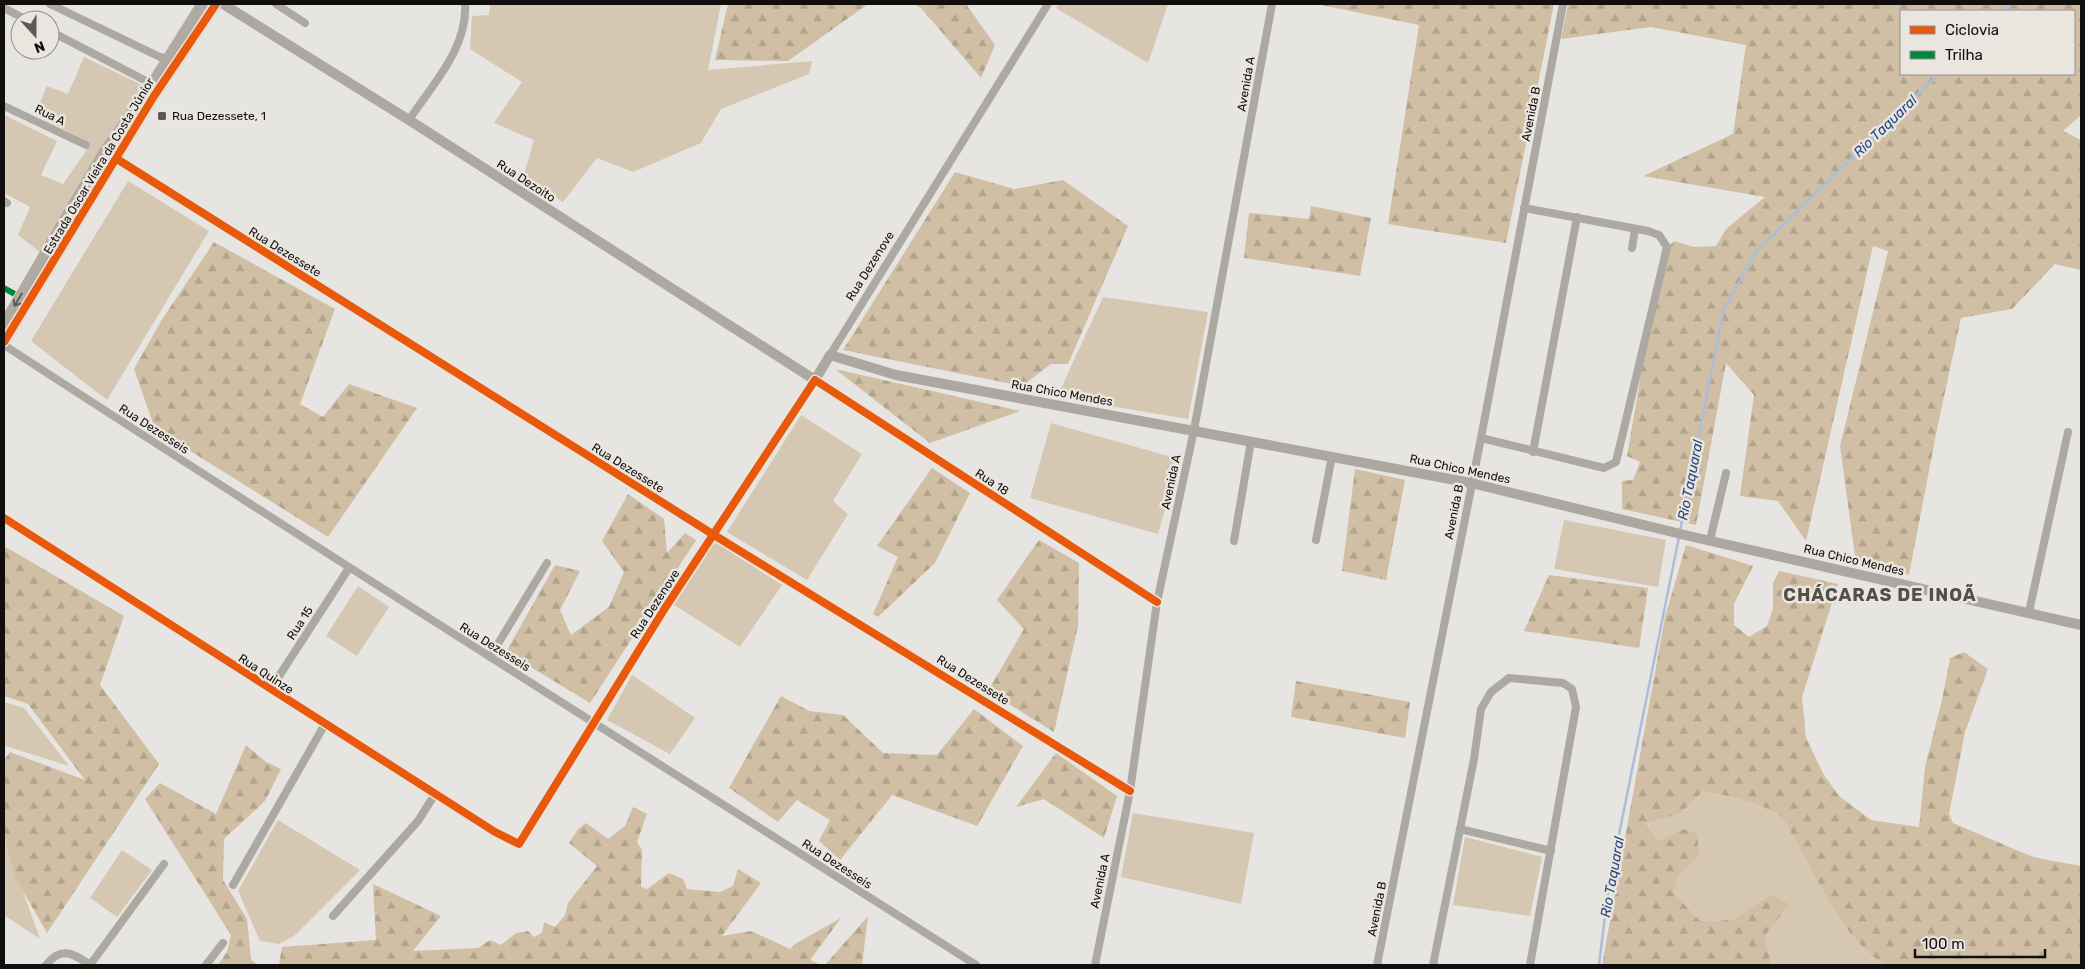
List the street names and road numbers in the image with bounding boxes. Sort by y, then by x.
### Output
street label: Avenida A [1234,55,1258,113]
street label: Estrada Oscar Vieira da Costa Júnior [41,75,157,257]
street label: Avenida B [1519,85,1543,143]
street label: Rua A [32,102,68,128]
street label: Rua Dezoito [494,157,558,205]
street label: Rua Dezessete [246,224,324,280]
street label: Rua Dezenove [843,228,897,303]
street label: Rua Chico Mendes [1010,377,1114,409]
street label: Rua Dezesseis [116,401,192,457]
street label: Rua Dezessete [589,440,667,496]
street label: Rua Chico Mendes [1408,451,1512,487]
street label: Avenida A [1158,453,1184,511]
street label: Rua 18 [972,466,1012,498]
street label: Avenida B [1442,483,1466,541]
street label: Rua Chico Mendes [1802,542,1906,578]
street label: Rua Dezenove [627,567,683,641]
street label: Rua 15 [284,604,316,642]
street label: Rua Dezesseis [457,620,533,674]
street label: Rua Quinze [236,651,296,697]
street label: Rua Dezessete [934,652,1012,708]
street label: Rua Dezesseis [799,836,875,892]
street label: Avenida A [1087,852,1113,910]
street label: Avenida B [1365,880,1389,938]

